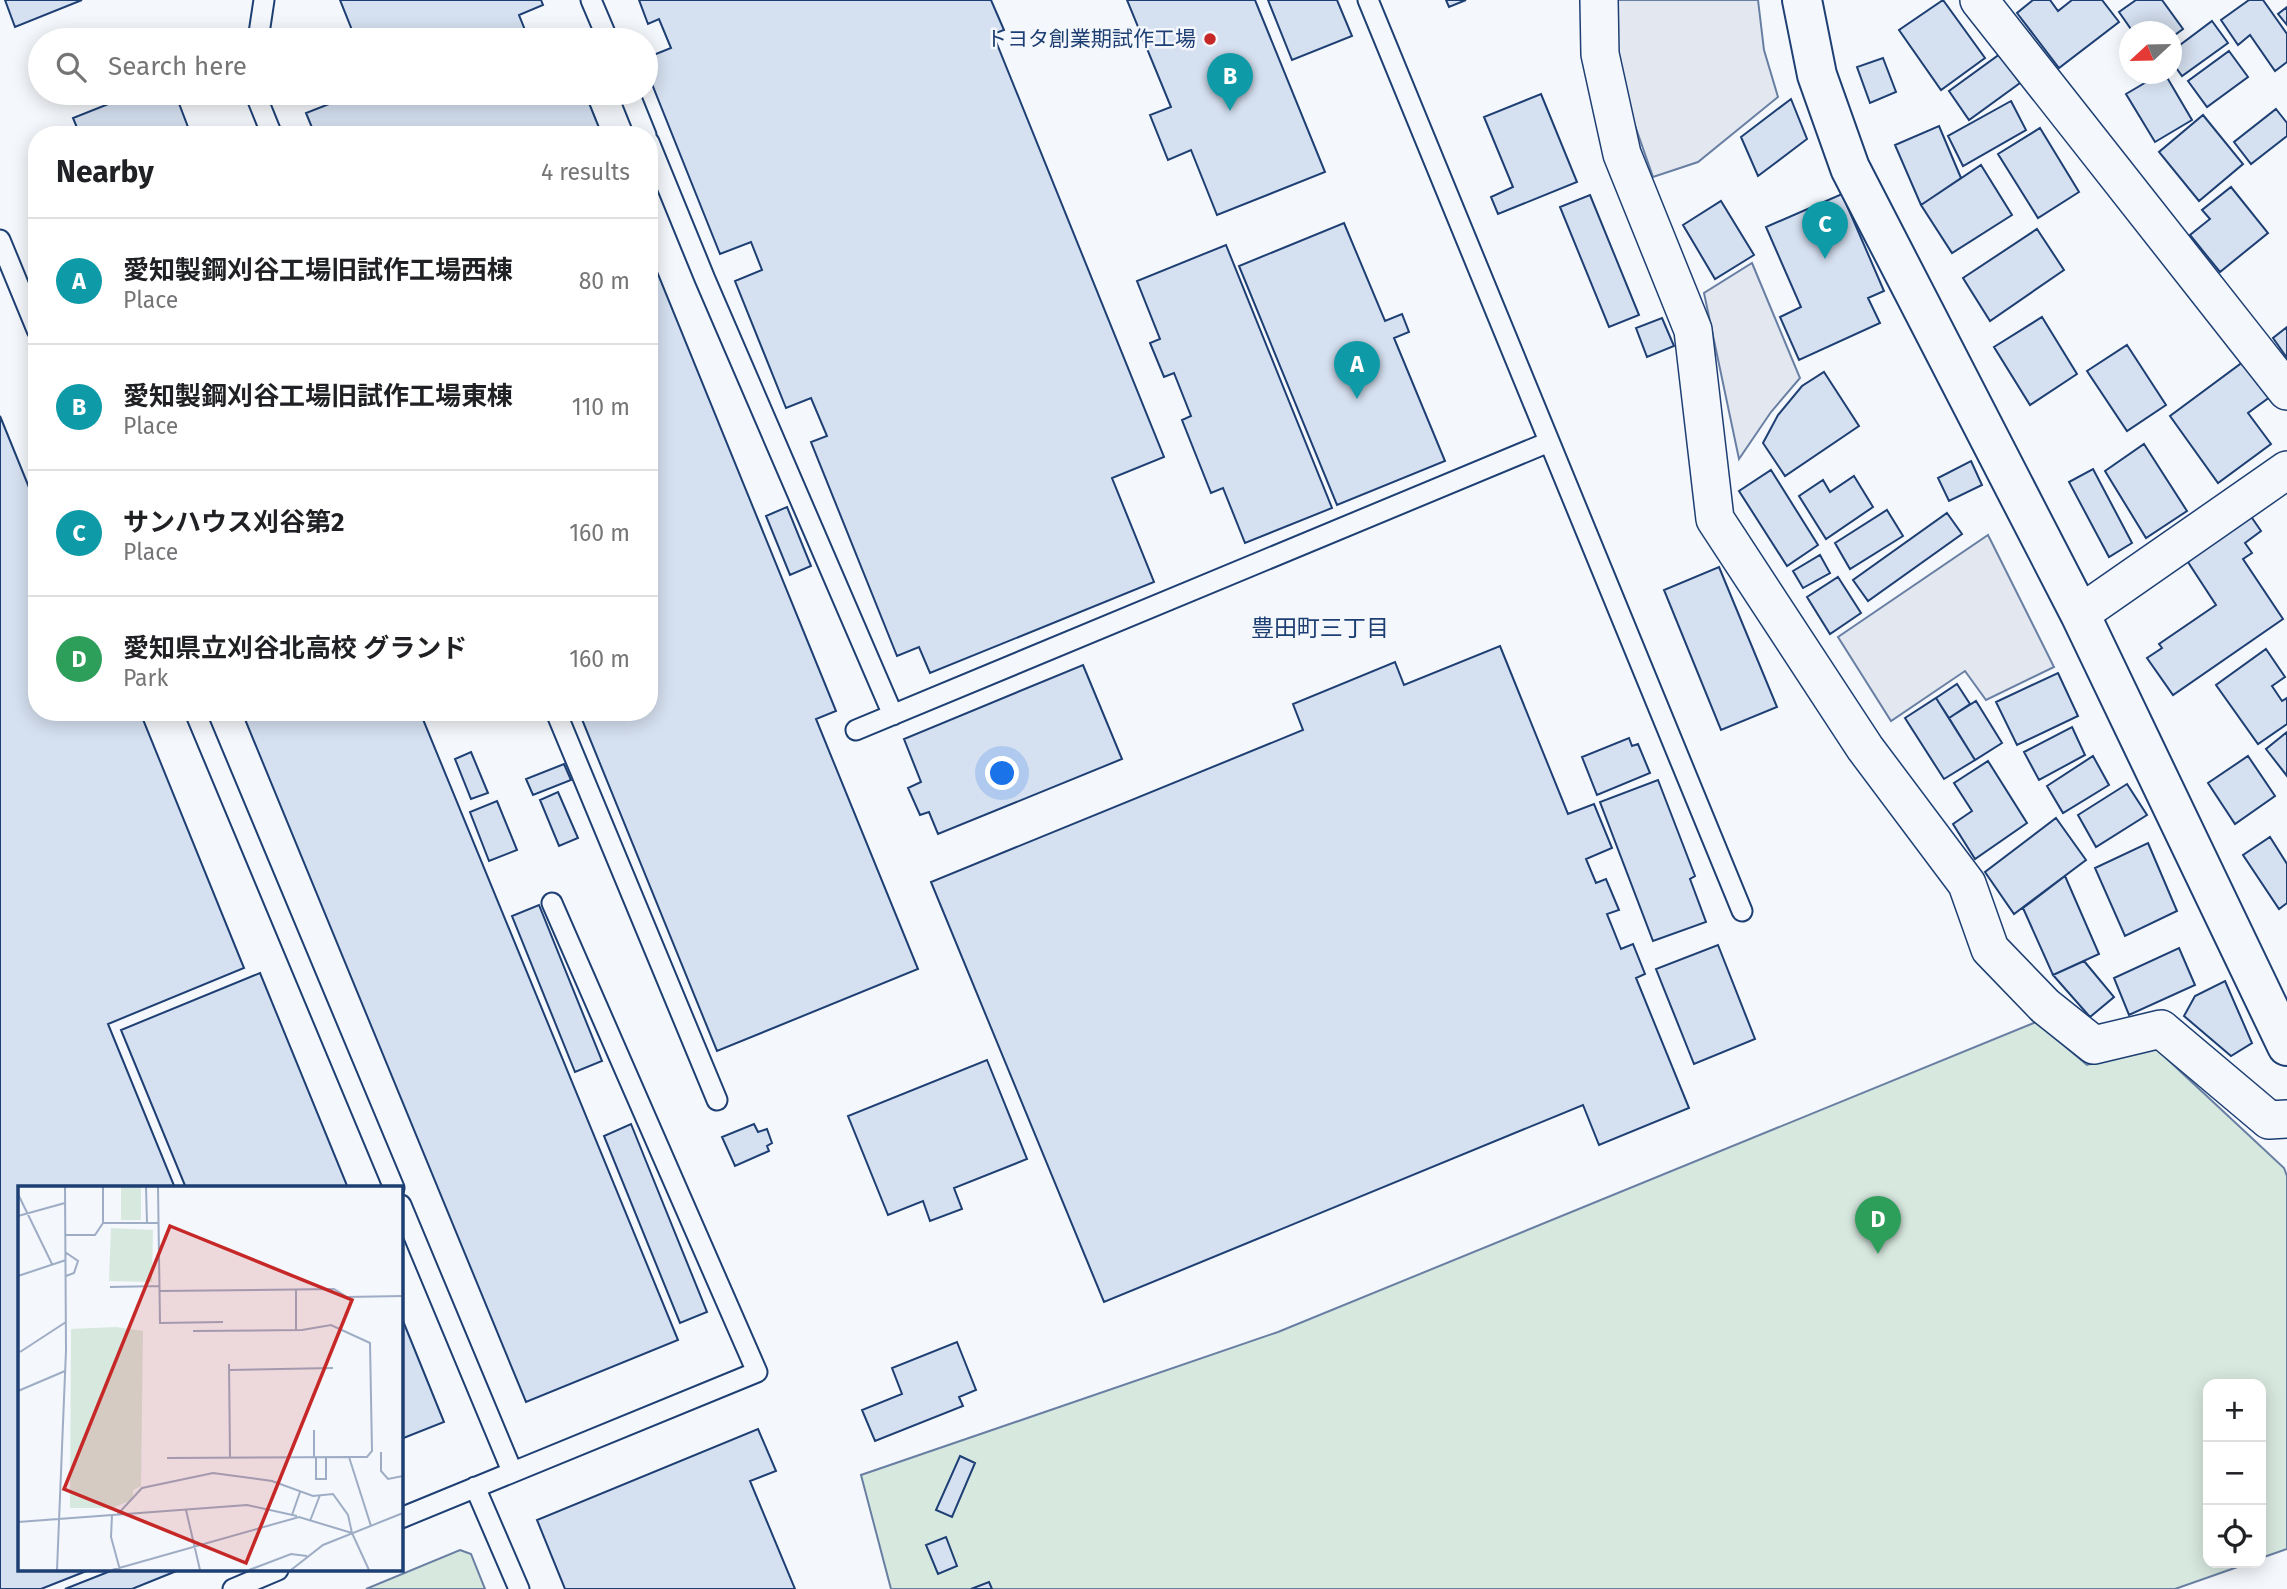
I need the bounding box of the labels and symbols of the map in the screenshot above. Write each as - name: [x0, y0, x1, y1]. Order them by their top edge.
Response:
- north arrow: [2119, 21, 2182, 84]
- place label: トヨタ創業期試作工場: [986, 26, 1196, 52]
- marker: トヨタ創業期試作工場: [1202, 31, 1218, 47]
- pin: B: [1207, 53, 1253, 111]
- pin: C: [1802, 201, 1848, 259]
- pin: A: [1334, 341, 1380, 399]
- district label: 豊田町三丁目: [1251, 614, 1389, 642]
- your location: [985, 756, 1019, 790]
- inset map: [18, 1186, 402, 1572]
- pin: D: [1855, 1196, 1901, 1254]

